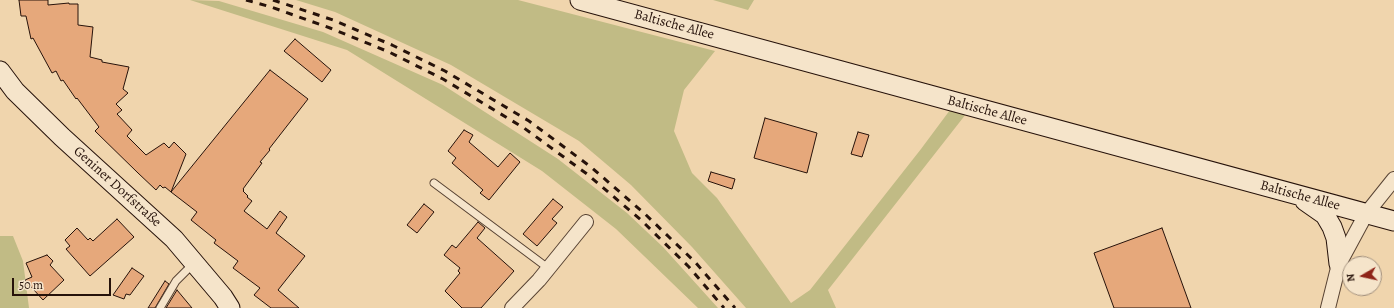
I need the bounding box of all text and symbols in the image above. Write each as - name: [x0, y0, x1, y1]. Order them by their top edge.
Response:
- street label: Baltische Allee: [632, 6, 716, 44]
- street label: Baltische Allee: [945, 92, 1029, 130]
- street label: Geniner Dorfstraße: [70, 143, 164, 231]
- street label: Baltische Allee: [1258, 177, 1342, 215]
- north arrow: [1342, 256, 1382, 296]
- scale bar: [14, 270, 113, 296]
- text: N: [1343, 273, 1359, 283]
- text: 50 m: [19, 277, 43, 293]

